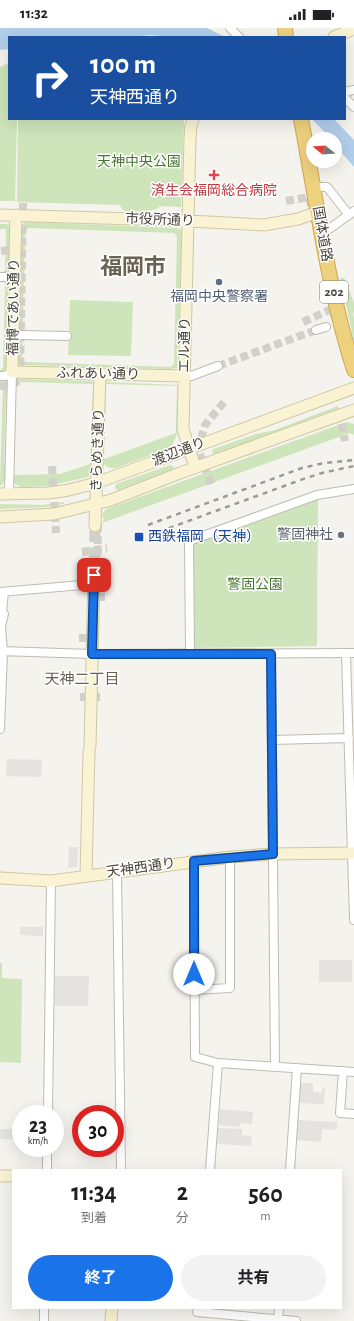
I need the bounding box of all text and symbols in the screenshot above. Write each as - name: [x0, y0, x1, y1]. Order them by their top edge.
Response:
- text: 11:32: [20, 6, 48, 21]
- text: 100 m: [90, 51, 156, 79]
- icon: right: [24, 52, 76, 104]
- text: 天神西通り: [90, 89, 180, 107]
- north arrow: [306, 132, 342, 168]
- map controls: [306, 132, 342, 168]
- park label: 天神中央公園: [97, 154, 181, 169]
- marker: 済生会福岡総合病院: [208, 169, 220, 181]
- place label: 済生会福岡総合病院: [151, 183, 277, 198]
- street label: 国体道路: [310, 205, 335, 263]
- street label: 市役所通り: [125, 211, 195, 228]
- district label: 福岡市: [100, 255, 166, 278]
- street label: 福博であい通り: [4, 258, 22, 356]
- marker: 福岡中央警察署: [214, 277, 224, 287]
- road number: 202: [320, 281, 348, 303]
- place label: 福岡中央警察署: [170, 289, 268, 304]
- street label: エル通り: [177, 317, 192, 373]
- street label: ふれあい通り: [56, 365, 140, 382]
- street label: きらめき通り: [89, 408, 106, 492]
- street label: 渡辺通り: [150, 434, 208, 469]
- place label: 警固神社: [277, 527, 333, 542]
- place label: 西鉄福岡（天神）: [148, 529, 260, 544]
- marker: 警固神社: [336, 530, 346, 540]
- marker: 西鉄福岡（天神）: [133, 531, 145, 543]
- pin: [77, 558, 111, 592]
- icon: arrive: [83, 564, 105, 586]
- park label: 警固公園: [227, 577, 283, 592]
- district label: 天神二丁目: [44, 671, 120, 687]
- street label: 天神西通り: [105, 855, 177, 880]
- position arrow: [173, 953, 215, 995]
- speed limit sign: 30: [72, 1105, 124, 1157]
- text: 23: [29, 1116, 47, 1136]
- text: km/h: [28, 1136, 48, 1146]
- text: 11:34: [71, 1181, 117, 1205]
- text: 2: [177, 1181, 188, 1205]
- text: 560: [248, 1183, 283, 1207]
- text: m: [260, 1210, 271, 1223]
- text: 到着: [81, 1212, 107, 1225]
- text: 分: [176, 1212, 189, 1225]
- button: 終了: [28, 1255, 173, 1301]
- button: 共有: [181, 1255, 326, 1301]

